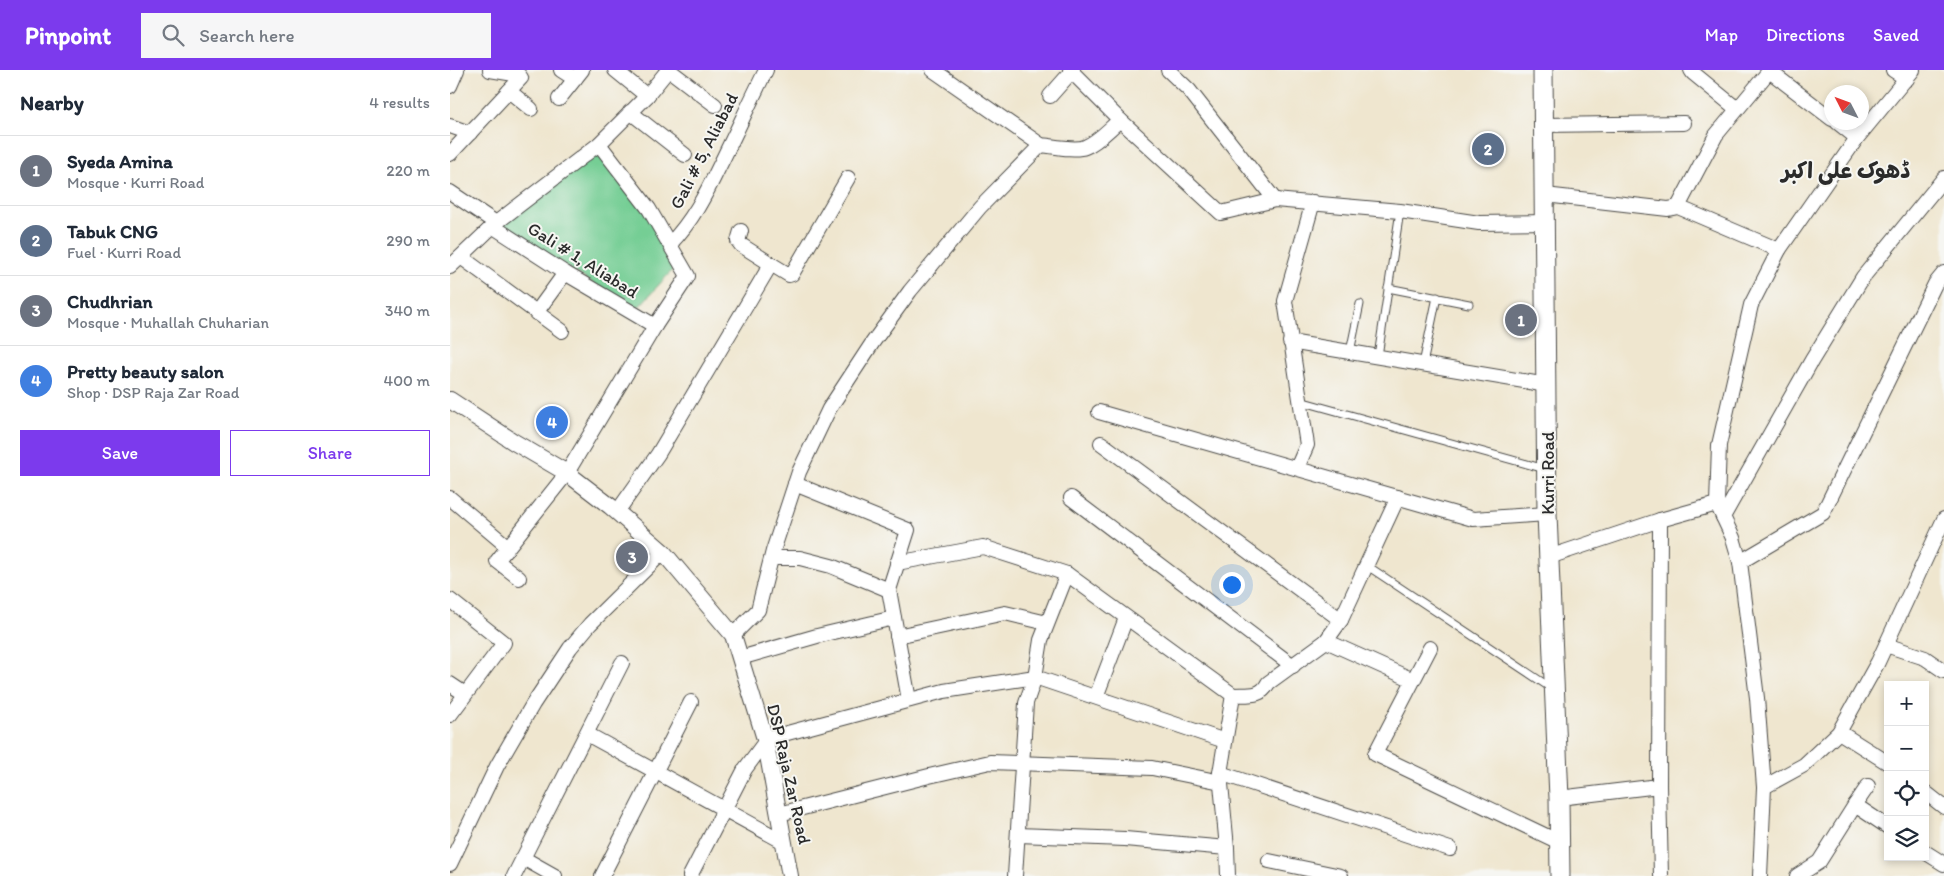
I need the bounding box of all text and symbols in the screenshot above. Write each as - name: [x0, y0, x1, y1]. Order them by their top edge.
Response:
- search box: [141, 13, 491, 58]
- text: Pinpoint: [25, 21, 111, 50]
- icon: search: [159, 21, 187, 49]
- text: Search here: [199, 24, 294, 47]
- text: Map: [1705, 24, 1738, 46]
- text: Directions: [1766, 24, 1845, 46]
- text: Saved: [1873, 24, 1919, 46]
- north arrow: [1824, 85, 1869, 130]
- street label: Gali # 5, Aliabad: [665, 89, 743, 213]
- text: Nearby: [20, 90, 84, 115]
- text: 4 results: [369, 93, 430, 112]
- pin: 2: [1472, 130, 1504, 168]
- text: Syeda Amina: [67, 150, 173, 173]
- district label: ڈھوک علی اکبر: [1780, 157, 1910, 185]
- text: 1: [32, 161, 40, 180]
- text: 220 m: [386, 161, 430, 180]
- text: Mosque · Kurri Road: [67, 173, 205, 192]
- street label: Gali # 1, Aliabad: [523, 217, 643, 303]
- text: Tabuk CNG: [67, 220, 158, 243]
- text: 2: [32, 231, 40, 250]
- text: 290 m: [386, 231, 430, 250]
- text: Fuel · Kurri Road: [67, 243, 181, 262]
- text: Chudhrian: [67, 290, 153, 313]
- text: 3: [32, 301, 40, 320]
- text: 340 m: [385, 301, 430, 320]
- pin: 1: [1505, 301, 1537, 339]
- text: Mosque · Muhallah Chuharian: [67, 313, 269, 332]
- text: Pretty beauty salon: [67, 360, 224, 383]
- text: 4: [31, 371, 41, 390]
- text: 400 m: [384, 371, 430, 390]
- text: Shop · DSP Raja Zar Road: [67, 383, 239, 402]
- pin: 4: [536, 403, 568, 441]
- button: Save: [20, 430, 220, 476]
- button: Share: [230, 430, 430, 476]
- street label: Kurri Road: [1537, 431, 1559, 515]
- pin: 3: [616, 538, 648, 576]
- your location: [1219, 572, 1245, 598]
- map controls: [1884, 681, 1929, 861]
- button: +: [1884, 681, 1929, 726]
- street label: DSP Raja Zar Road: [762, 702, 816, 847]
- button: −: [1884, 726, 1929, 771]
- button: locate: [1884, 771, 1929, 816]
- button: layers: [1884, 816, 1929, 861]

